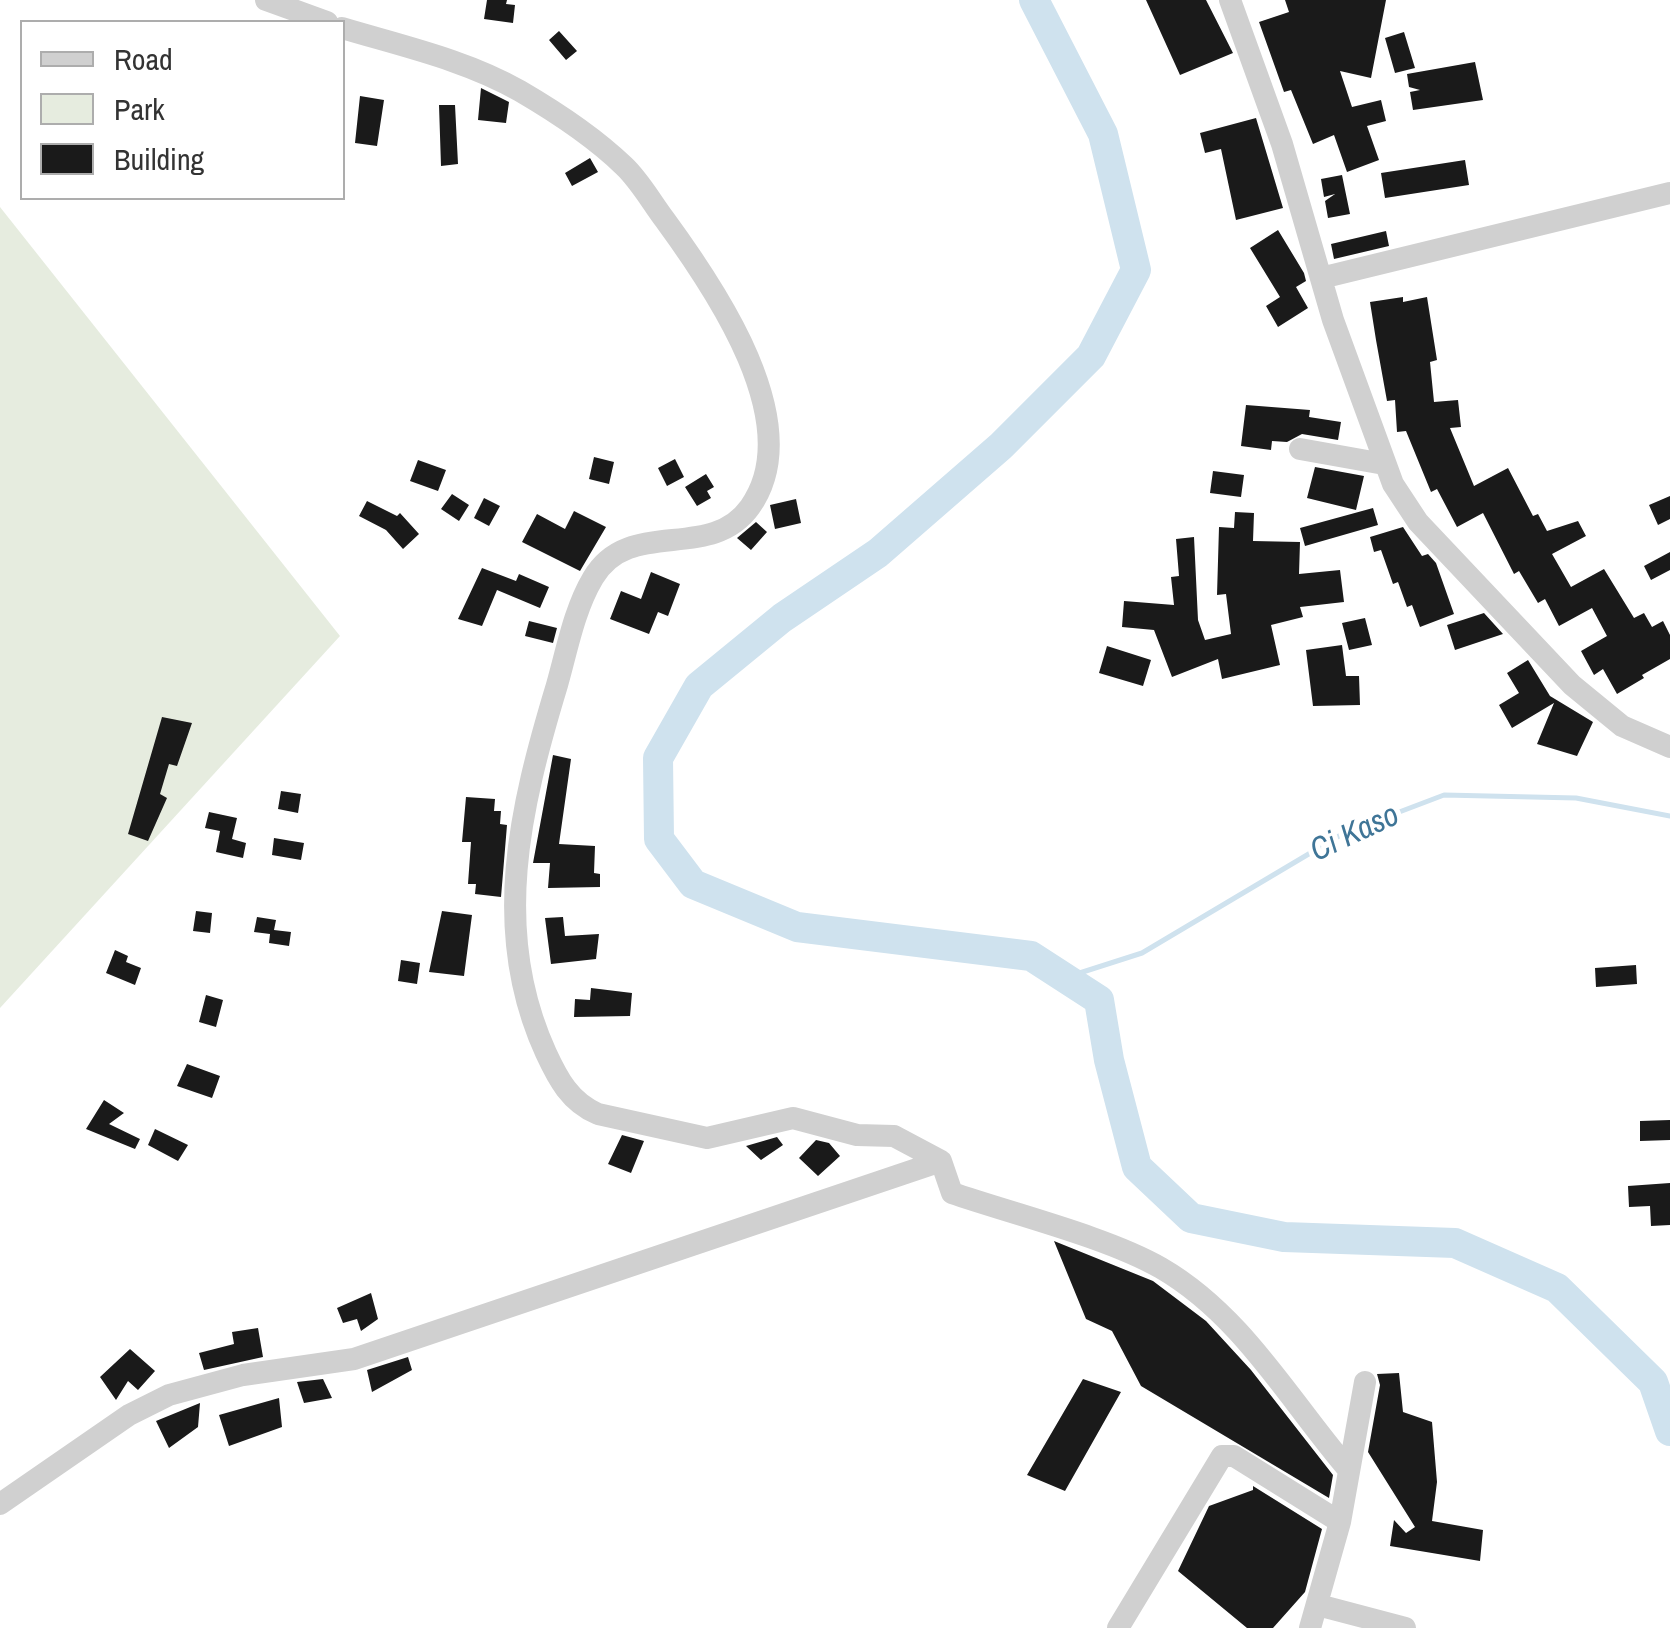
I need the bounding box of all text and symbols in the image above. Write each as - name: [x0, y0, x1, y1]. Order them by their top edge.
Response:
- legend: [20, 20, 345, 200]
- text: Road: [114, 39, 173, 79]
- text: Park: [114, 89, 165, 129]
- text: Building: [114, 139, 204, 179]
- water label: Ci Kaso: [1305, 797, 1405, 871]

